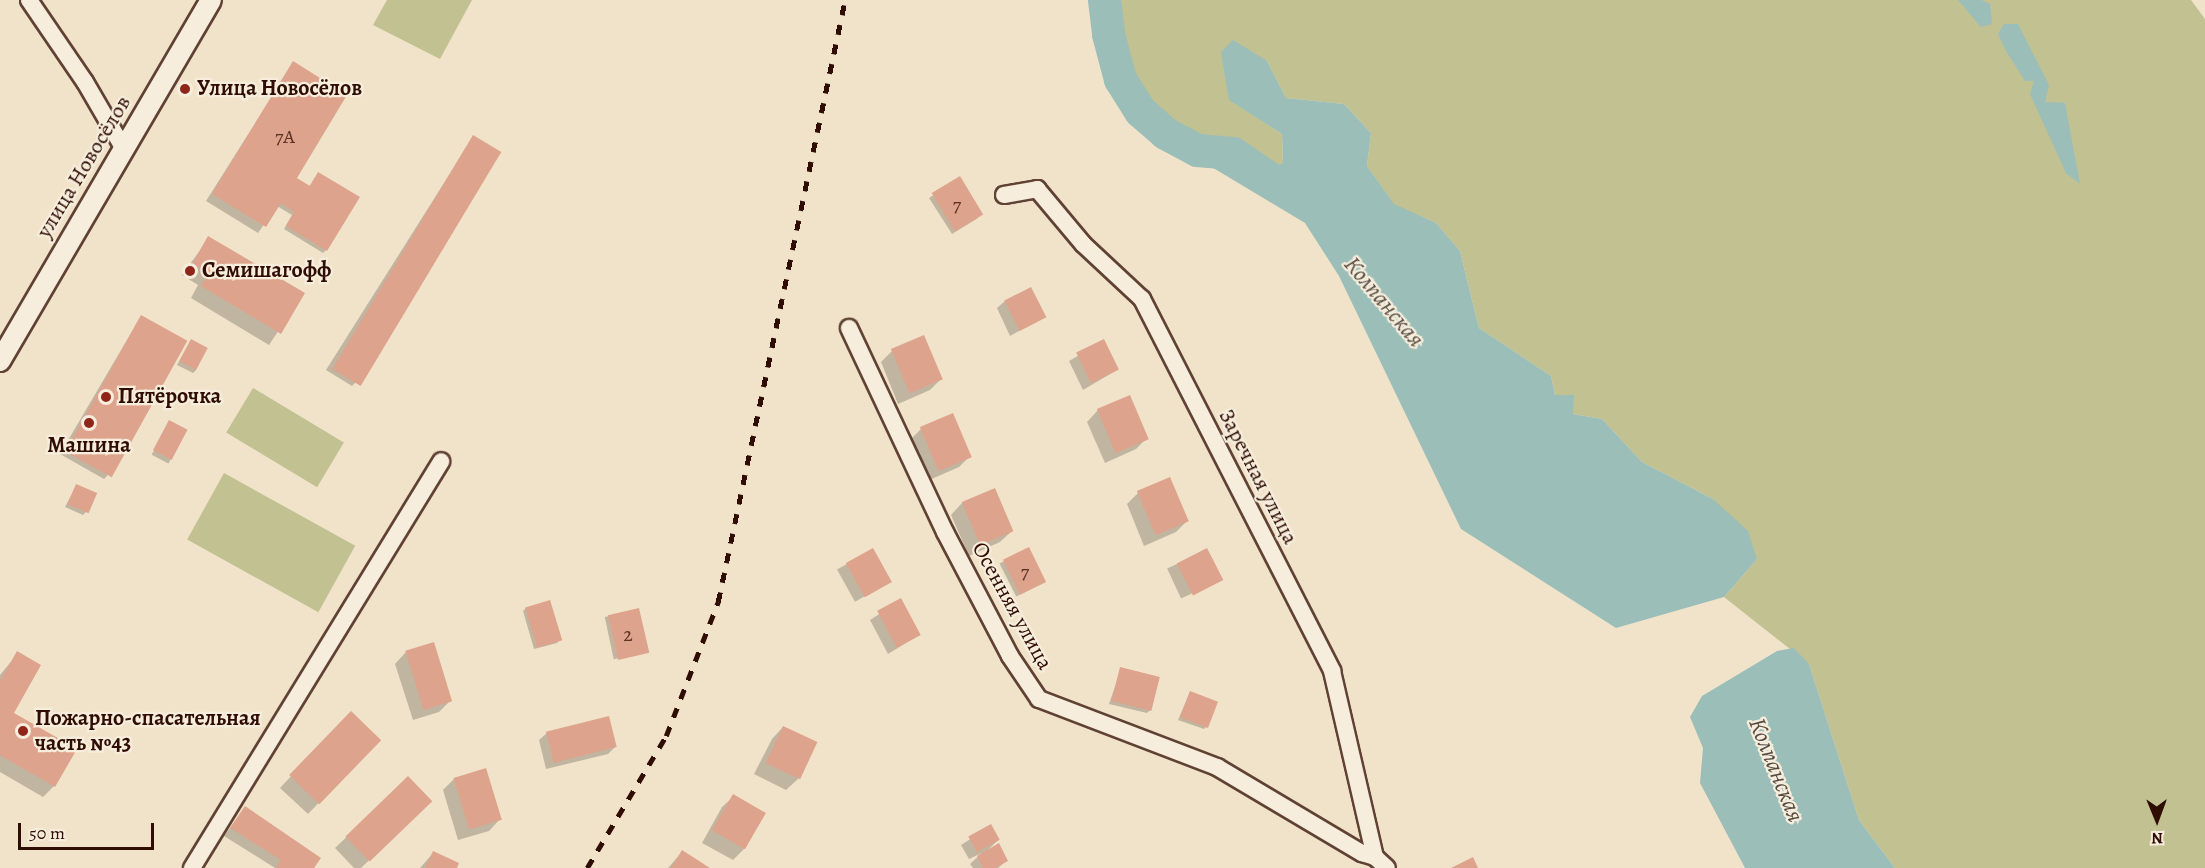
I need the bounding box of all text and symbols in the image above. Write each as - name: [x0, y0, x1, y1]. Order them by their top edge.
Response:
- place label: Улица Новосёлов: [197, 76, 362, 102]
- marker: Улица Новосёлов: [178, 82, 192, 96]
- street label: улица Новосёлов: [31, 91, 137, 243]
- house number: 7А: [275, 124, 295, 148]
- house number: 7: [953, 192, 961, 216]
- water label: Колпанская: [1338, 251, 1430, 353]
- place label: Семишагофф: [202, 258, 331, 284]
- marker: Семишагофф: [183, 264, 197, 278]
- place label: Пятёрочка: [118, 384, 221, 410]
- marker: Пятёрочка: [99, 390, 113, 404]
- street label: Заречная улица: [1213, 405, 1303, 549]
- marker: Машина: [82, 416, 96, 430]
- place label: Машина: [47, 433, 131, 459]
- street label: Осенняя улица: [966, 538, 1058, 674]
- house number: 7: [1021, 559, 1029, 583]
- house number: 2: [623, 622, 633, 646]
- place label: Пожарно-спасательная часть №43: [35, 705, 260, 756]
- water label: Колпанская: [1742, 714, 1810, 826]
- marker: Пожарно-спасательная часть №43: [16, 724, 30, 738]
- north arrow: [2127, 790, 2187, 850]
- scale bar: [21, 811, 158, 849]
- text: 50 m: [29, 821, 65, 845]
- text: N: [2151, 827, 2163, 849]

